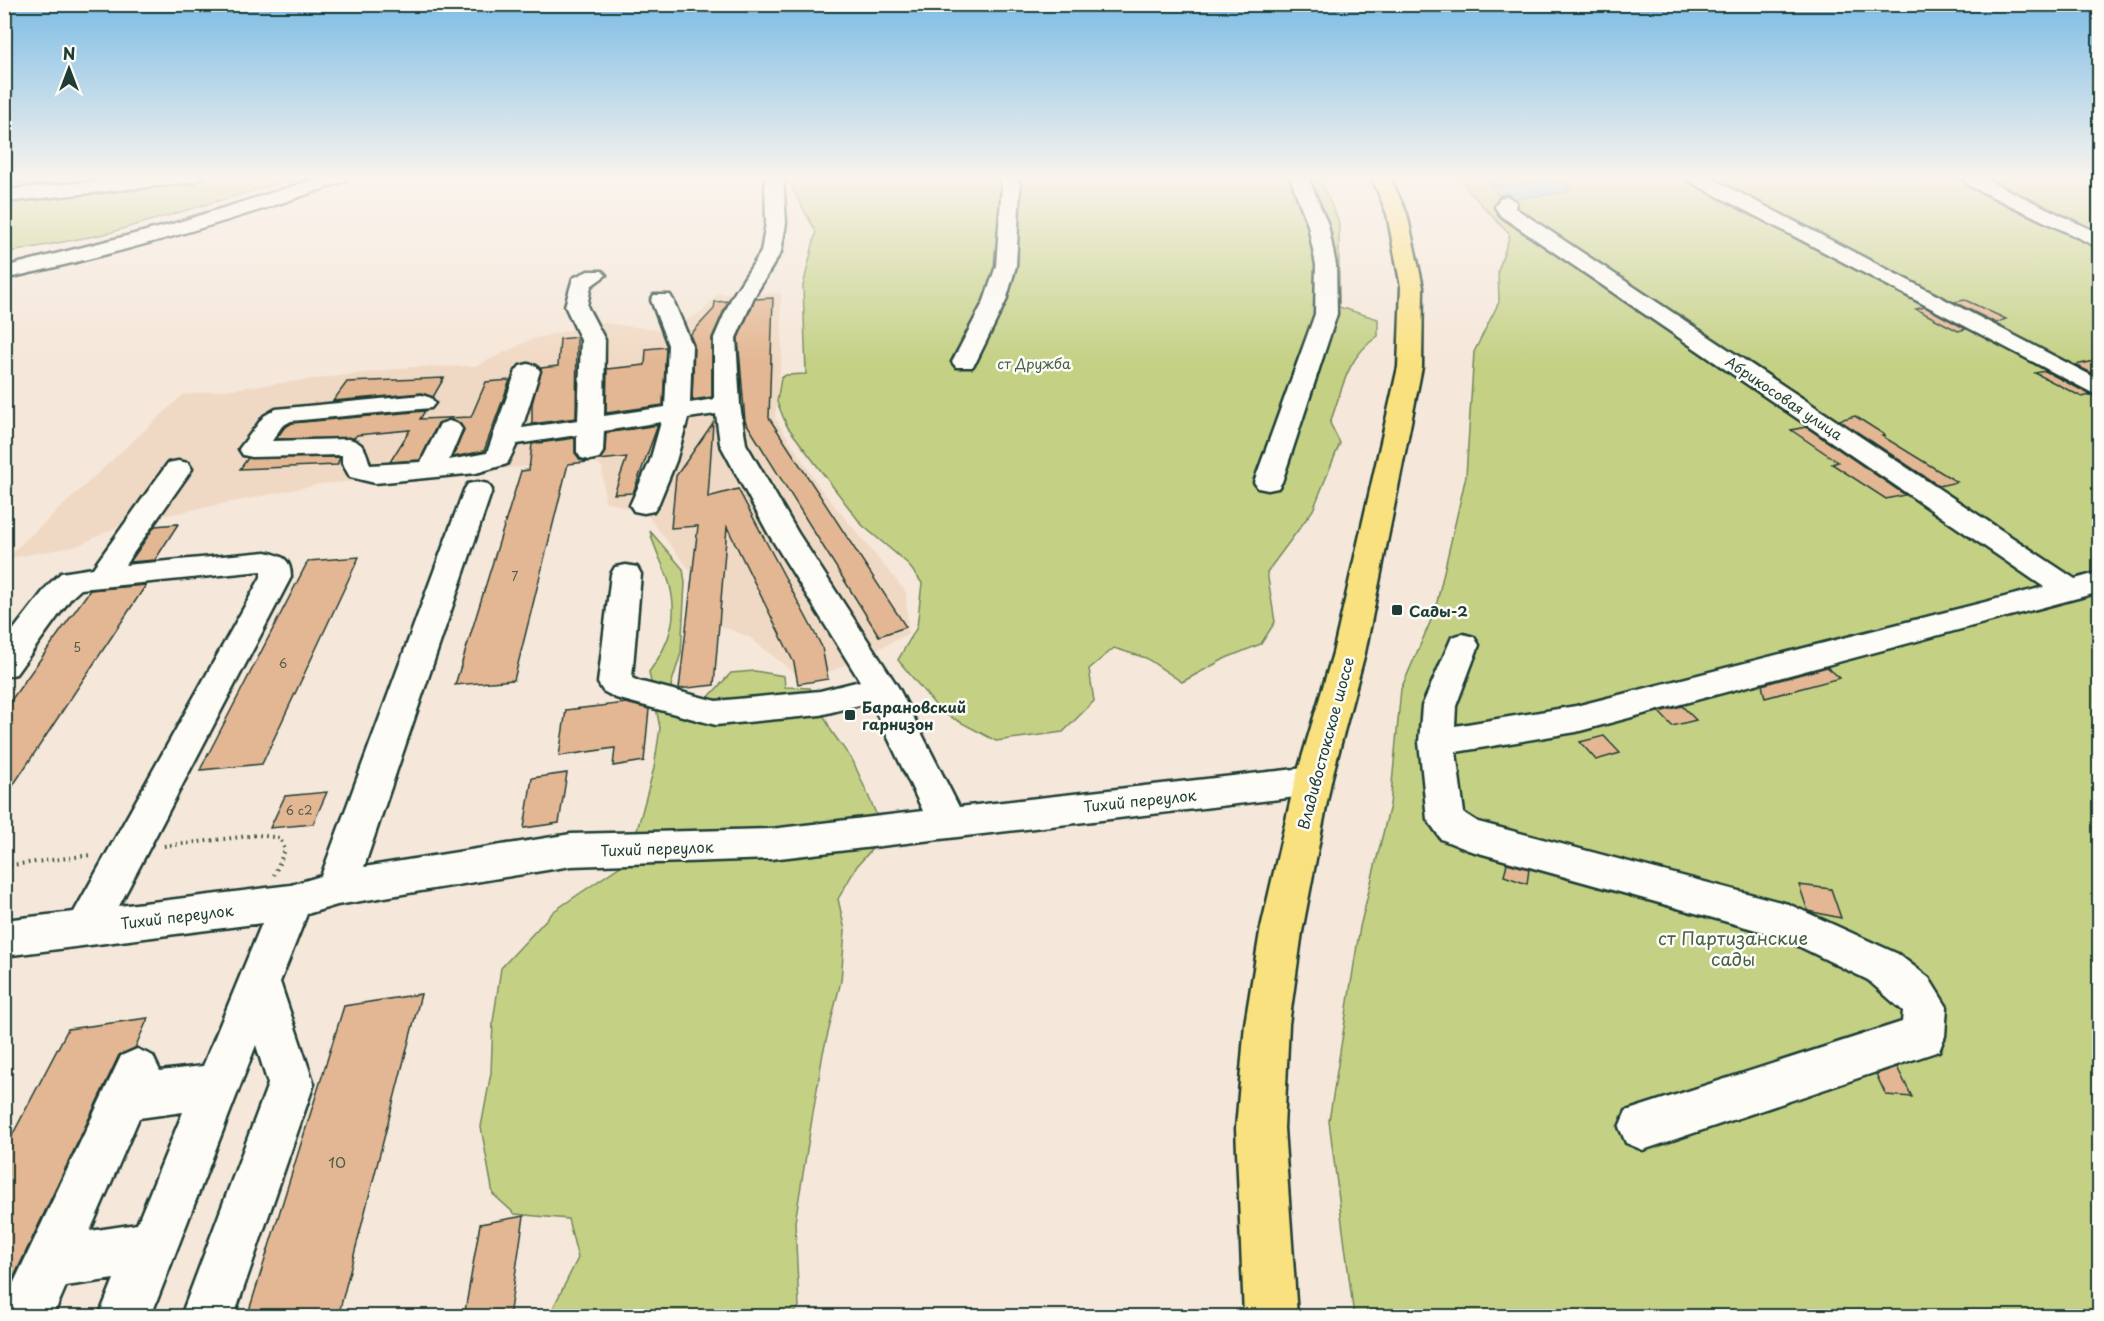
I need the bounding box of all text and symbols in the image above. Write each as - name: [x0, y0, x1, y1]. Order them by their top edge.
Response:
- north arrow: [39, 39, 99, 99]
- text: N: [63, 41, 75, 65]
- street label: Абрикосовая улица: [1721, 351, 1847, 445]
- park label: ст Дружба: [997, 353, 1071, 374]
- house number: 7: [512, 567, 519, 585]
- place label: Сады-2: [1409, 599, 1468, 622]
- marker: Сады-2: [1390, 603, 1404, 617]
- house number: 5: [73, 638, 81, 656]
- house number: 6: [279, 654, 287, 672]
- street label: Владивостокское шоссе: [1291, 654, 1359, 832]
- place label: Барановский гарнизон: [862, 695, 966, 735]
- marker: Барановский гарнизон: [843, 708, 857, 722]
- street label: Тихий переулок: [1082, 783, 1198, 817]
- house number: 6 с2: [286, 801, 312, 819]
- street label: Тихий переулок: [600, 835, 714, 861]
- street label: Тихий переулок: [119, 898, 235, 934]
- park label: ст Партизанские сады: [1658, 924, 1808, 972]
- house number: 10: [328, 1150, 346, 1173]

